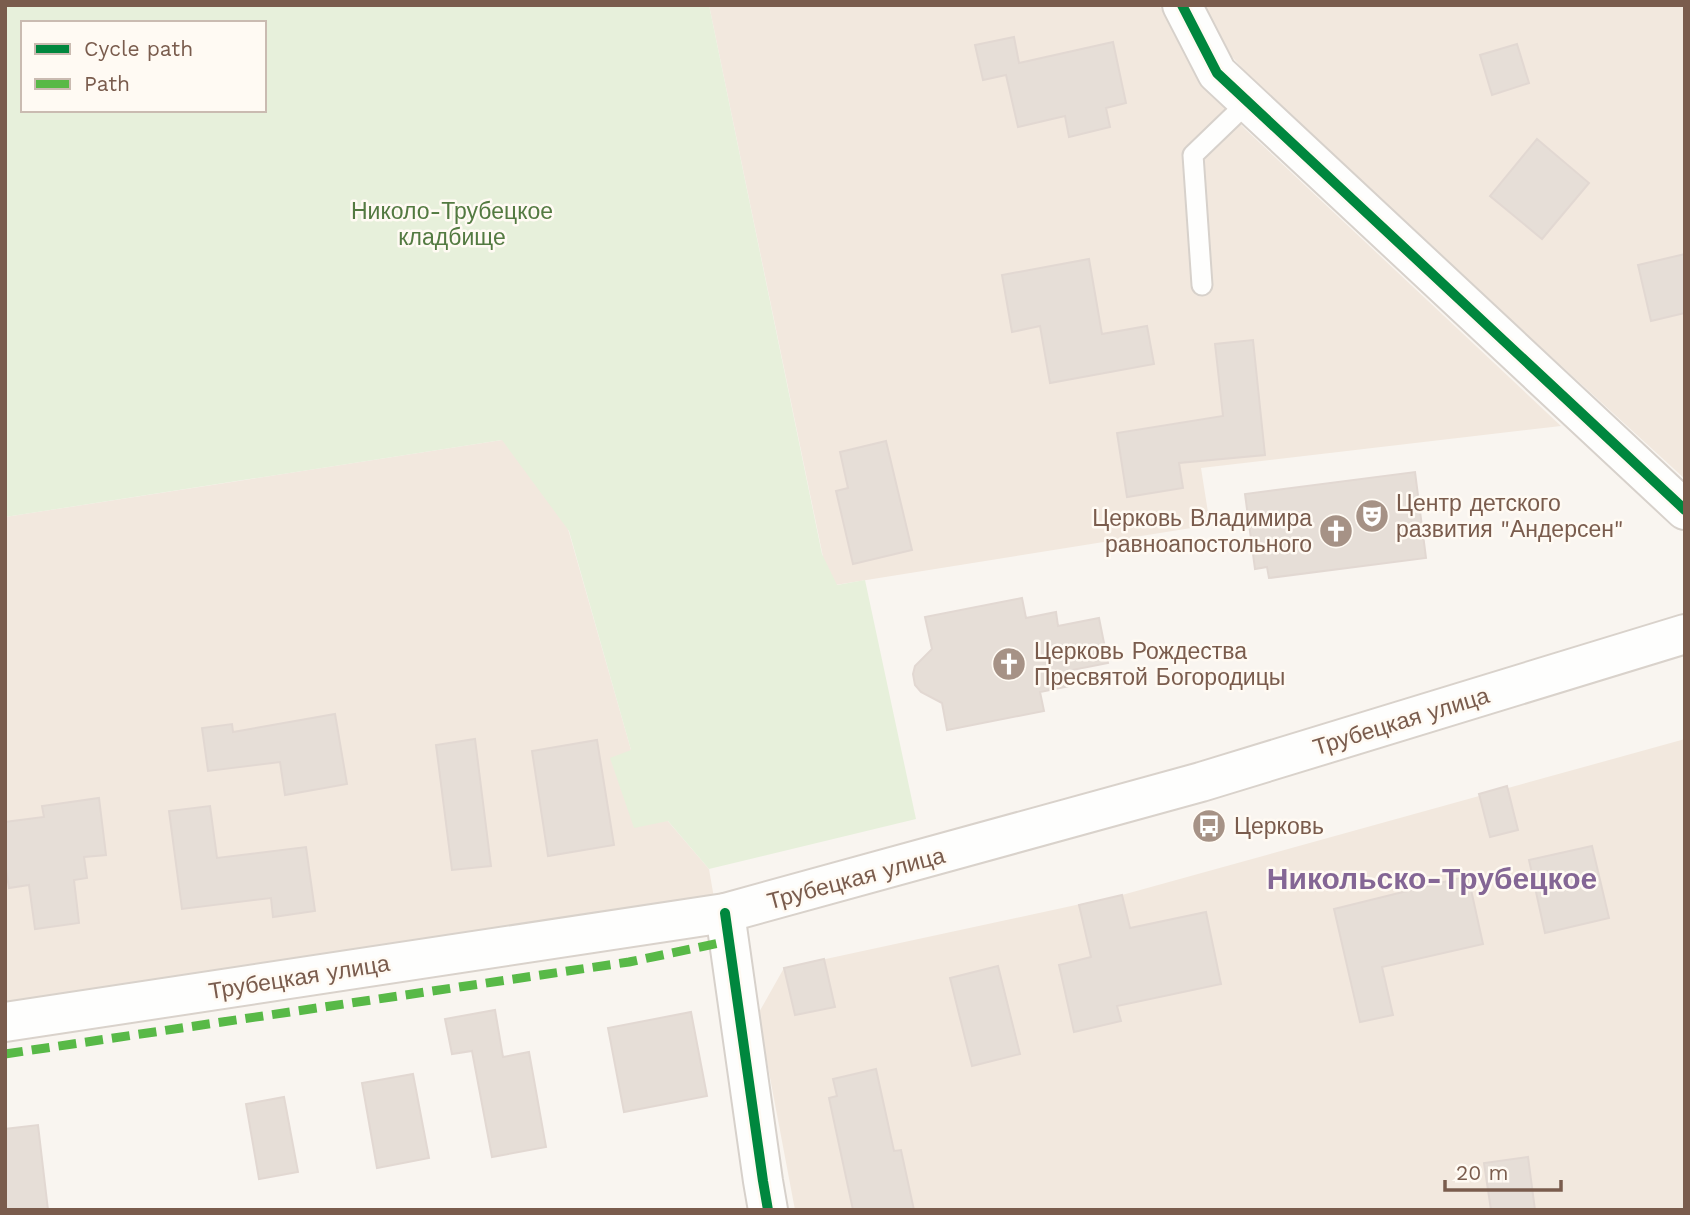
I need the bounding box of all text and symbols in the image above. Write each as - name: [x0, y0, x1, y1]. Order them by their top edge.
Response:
- legend: [21, 21, 266, 112]
- text: Cycle path: [84, 36, 193, 61]
- text: Path: [84, 71, 130, 96]
- park label: Николо-Трубецкое кладбище: [351, 198, 553, 251]
- place label: Центр детского развития "Андерсен": [1396, 490, 1623, 543]
- theatre icon: Центр детского развития "Андерсен": [1353, 497, 1391, 535]
- place label: Церковь Владимира равноапостольного: [1092, 505, 1312, 558]
- church icon: Церковь Владимира равноапостольного: [1317, 512, 1355, 550]
- place label: Церковь Рождества Пресвятой Богородицы: [1034, 638, 1285, 691]
- church icon: Церковь Рождества Пресвятой Богородицы: [990, 645, 1028, 683]
- street label: Трубецкая улица: [1310, 682, 1493, 761]
- bus stop icon: Церковь: [1190, 807, 1228, 845]
- place label: Церковь: [1234, 813, 1324, 840]
- street label: Трубецкая улица: [764, 842, 948, 915]
- district label: Никольско-Трубецкое: [1267, 861, 1597, 896]
- street label: Трубецкая улица: [207, 950, 392, 1005]
- scale bar: [1445, 1148, 1560, 1192]
- text: 20 m: [1456, 1160, 1508, 1185]

